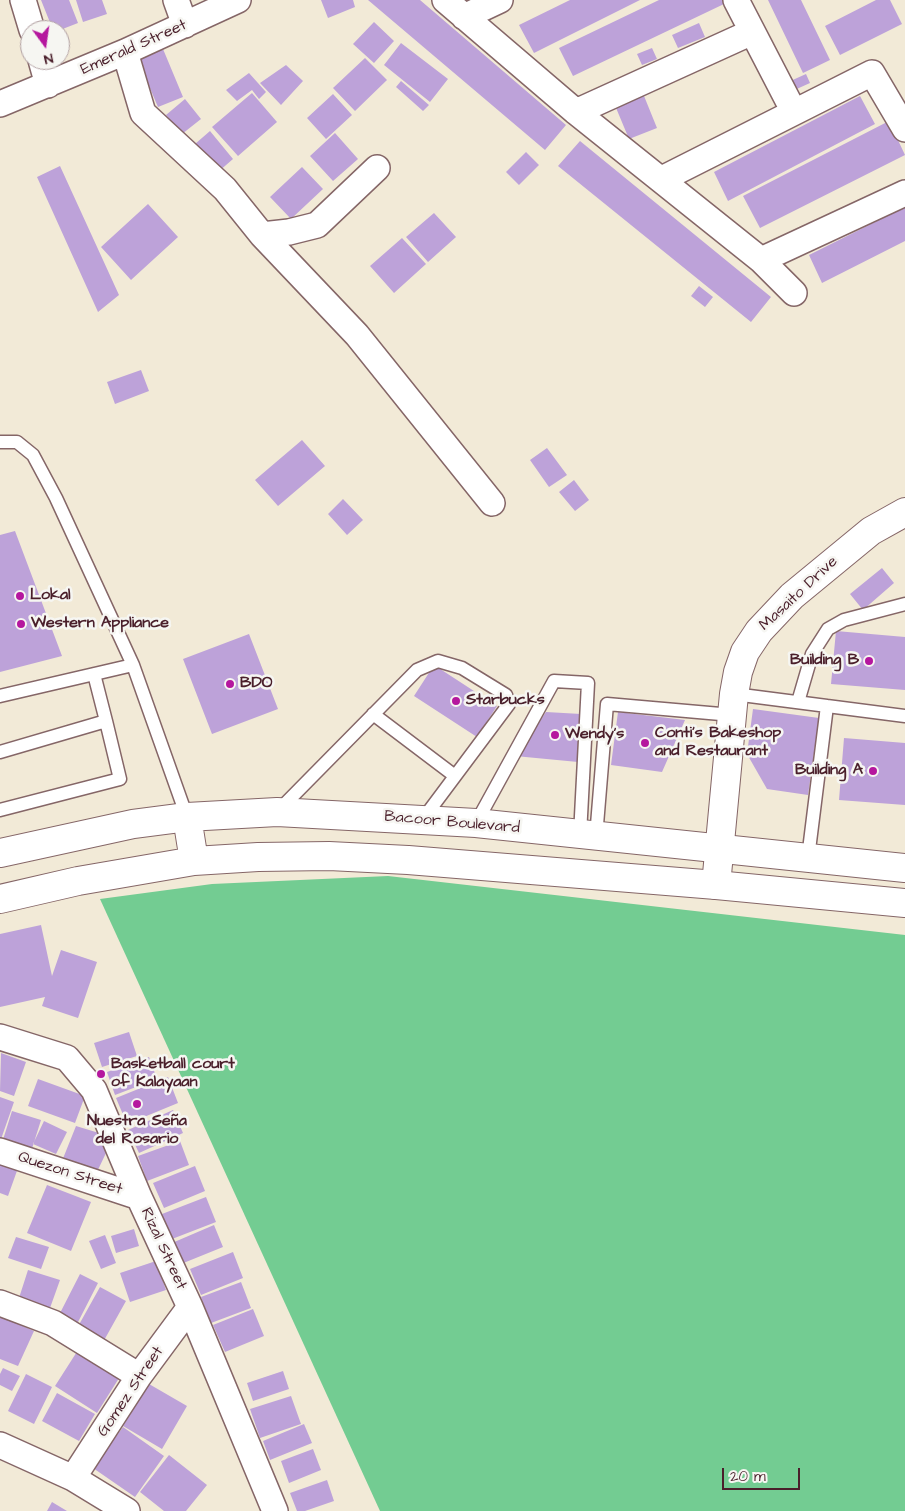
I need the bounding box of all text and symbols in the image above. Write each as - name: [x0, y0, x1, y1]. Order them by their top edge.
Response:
- street label: Emerald Street: [78, 16, 190, 80]
- north arrow: [20, 20, 70, 70]
- text: N: [42, 48, 55, 69]
- street label: Masaito Drive: [756, 553, 842, 635]
- place label: Lokal: [30, 586, 71, 606]
- marker: Lokal: [14, 590, 26, 602]
- place label: Western Appliance: [31, 614, 169, 634]
- marker: Western Appliance: [15, 618, 27, 630]
- place label: Building B: [790, 651, 859, 671]
- marker: Building B: [863, 655, 875, 667]
- place label: BDO: [240, 674, 272, 694]
- marker: BDO: [224, 678, 236, 690]
- place label: Starbucks: [466, 691, 545, 711]
- marker: Starbucks: [450, 695, 462, 707]
- place label: Conti's Bakeshop and Restaurant: [655, 724, 781, 762]
- place label: Wendy's: [565, 725, 624, 745]
- marker: Wendy's: [549, 729, 561, 741]
- marker: Conti's Bakeshop and Restaurant: [639, 737, 651, 749]
- place label: Building A: [795, 761, 863, 781]
- marker: Building A: [867, 765, 879, 777]
- street label: Bacoor Boulevard: [383, 808, 521, 838]
- place label: Basketball court of Kalayaan: [111, 1055, 235, 1093]
- marker: Basketball court of Kalayaan: [95, 1068, 107, 1080]
- marker: Nuestra Seña del Rosario: [131, 1098, 143, 1110]
- place label: Nuestra Seña del Rosario: [87, 1112, 187, 1150]
- street label: Quezon Street: [15, 1148, 125, 1200]
- street label: Rizal Street: [136, 1205, 190, 1293]
- street label: Gomez Street: [94, 1343, 168, 1441]
- scale bar: [725, 1458, 802, 1490]
- text: 20 m: [730, 1466, 766, 1487]

